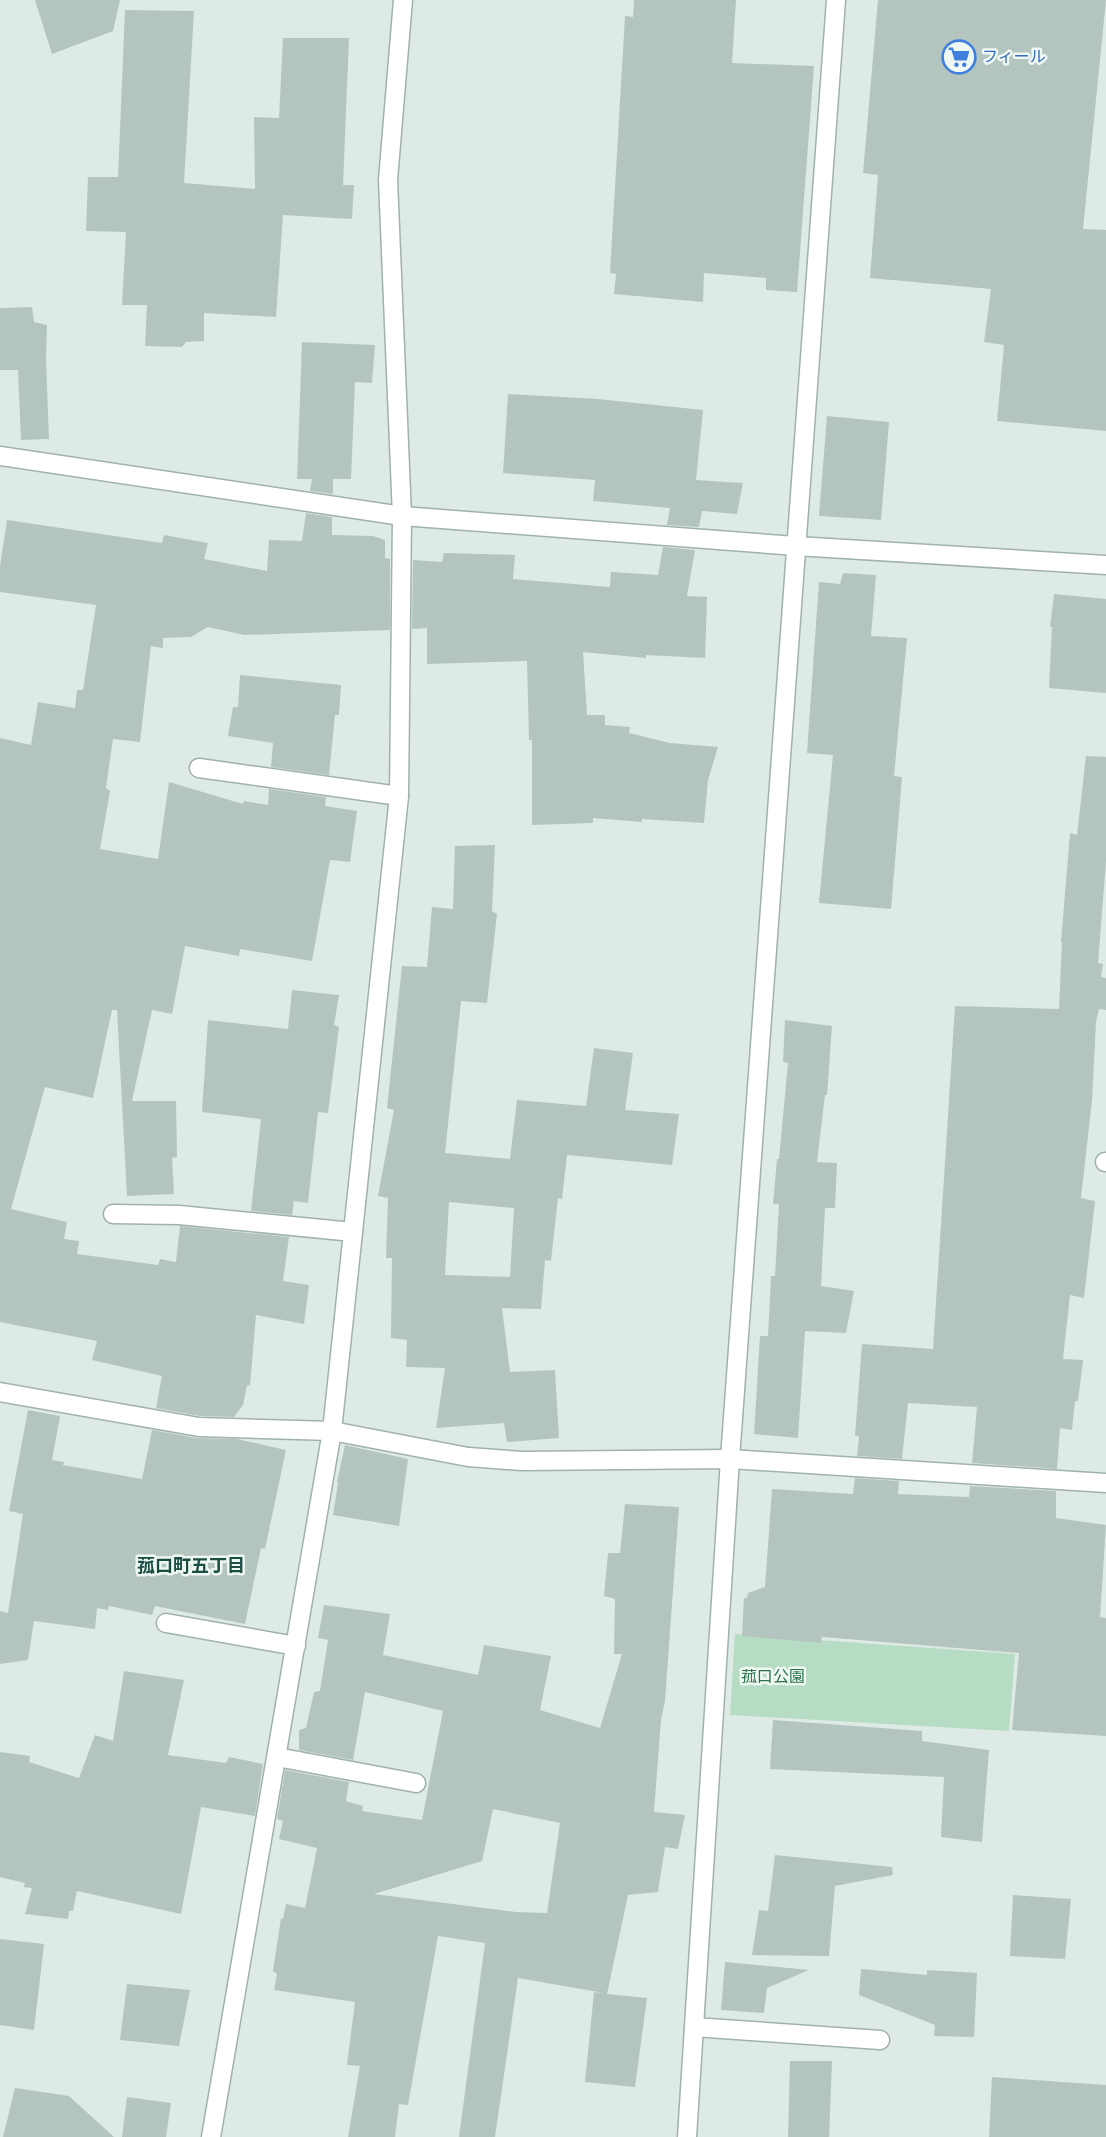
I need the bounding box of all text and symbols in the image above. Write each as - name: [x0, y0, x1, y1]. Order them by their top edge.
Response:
- supermarket icon: フィール: [941, 39, 977, 75]
- place label: フィール: [982, 49, 1046, 65]
- district label: 菰口町五丁目: [137, 1557, 245, 1576]
- park label: 菰口公園: [741, 1668, 805, 1685]

